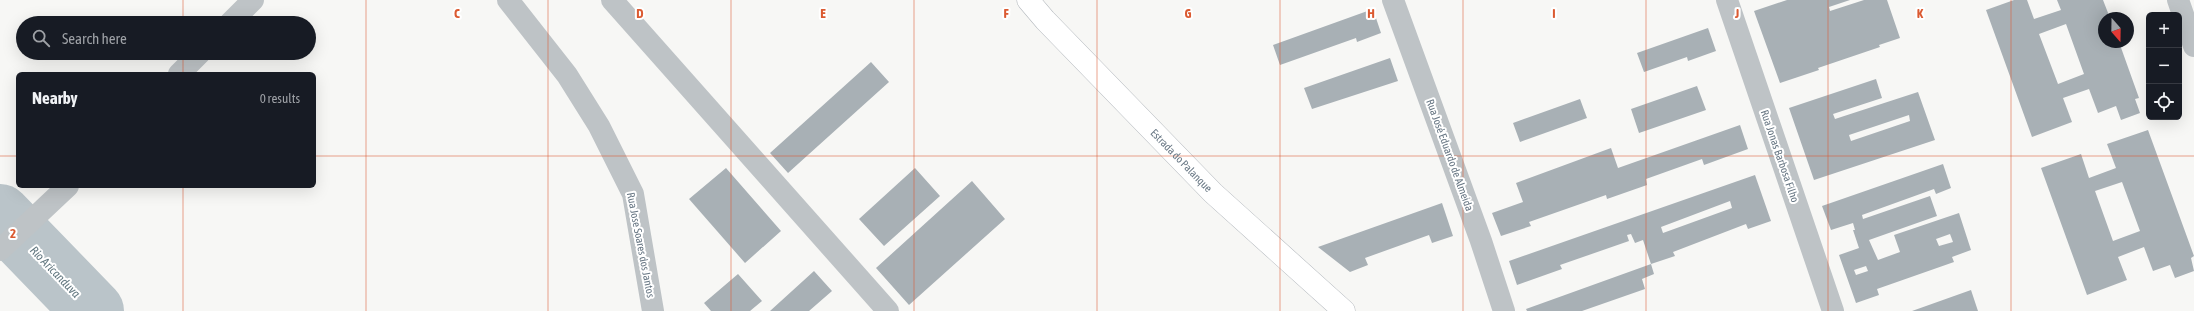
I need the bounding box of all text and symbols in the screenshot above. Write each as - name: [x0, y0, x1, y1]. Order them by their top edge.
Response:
- text: C: [454, 6, 460, 21]
- text: D: [636, 6, 644, 21]
- text: E: [820, 6, 826, 21]
- text: F: [1003, 6, 1009, 21]
- text: G: [1185, 6, 1192, 21]
- text: H: [1367, 6, 1375, 21]
- text: I: [1552, 6, 1556, 21]
- text: J: [1734, 6, 1739, 21]
- text: K: [1917, 6, 1924, 21]
- north arrow: [2098, 12, 2134, 48]
- map controls: [2146, 12, 2182, 120]
- button: +: [2146, 12, 2182, 48]
- search box: [16, 16, 316, 60]
- icon: search: [30, 27, 52, 49]
- text: Search here: [62, 30, 127, 47]
- button: −: [2146, 48, 2182, 84]
- button: locate: [2146, 84, 2182, 120]
- text: Nearby: [32, 88, 78, 108]
- text: 0 results: [260, 91, 300, 106]
- street label: Rua José Eduardo de Almeida: [1424, 98, 1476, 212]
- street label: Rua Jonas Barbosa Filho: [1759, 108, 1801, 204]
- street label: Estrada do Palanque: [1148, 127, 1215, 194]
- street label: Rua Jose Soares dos Jantos: [625, 191, 657, 299]
- text: 2: [10, 226, 16, 241]
- water label: Rio Aricanduva: [27, 243, 83, 301]

